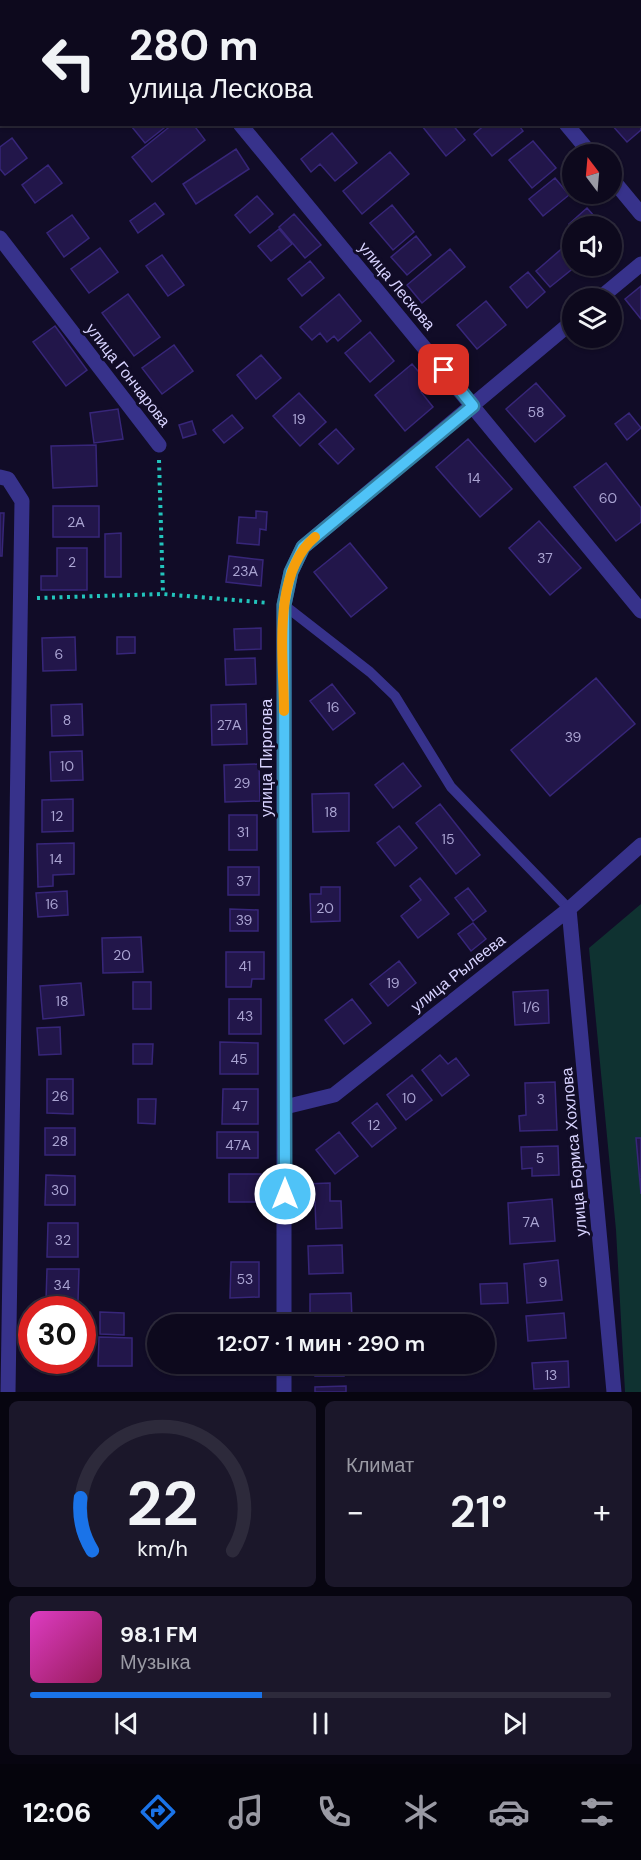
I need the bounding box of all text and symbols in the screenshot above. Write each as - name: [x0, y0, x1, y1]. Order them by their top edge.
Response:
- text: 280 m: [129, 18, 259, 73]
- icon: left: [30, 24, 108, 102]
- text: улица Лескова: [129, 71, 313, 106]
- north arrow: [562, 144, 622, 204]
- map controls: [562, 144, 622, 348]
- button: sound: [562, 216, 622, 276]
- street label: улица Лескова: [354, 238, 440, 335]
- button: layers: [562, 288, 622, 348]
- street label: улица Гончарова: [81, 319, 175, 431]
- pin: [418, 344, 469, 395]
- icon: arrive: [427, 353, 460, 386]
- house number: 58: [527, 403, 545, 421]
- house number: 19: [292, 410, 306, 428]
- house number: 14: [468, 469, 481, 487]
- house number: 60: [599, 489, 617, 507]
- house number: 2А: [67, 513, 85, 531]
- house number: 37: [537, 549, 553, 567]
- house number: 2: [68, 553, 76, 571]
- house number: 23А: [232, 562, 258, 580]
- house number: 6: [55, 645, 63, 663]
- house number: 16: [326, 698, 340, 716]
- street label: улица Пирогова: [256, 699, 277, 817]
- house number: 8: [63, 711, 71, 729]
- house number: 27А: [217, 716, 242, 734]
- house number: 39: [565, 728, 582, 746]
- house number: 10: [60, 757, 74, 775]
- house number: 29: [234, 774, 251, 792]
- house number: 18: [325, 803, 337, 821]
- house number: 12: [51, 807, 63, 825]
- house number: 31: [237, 823, 249, 841]
- house number: 15: [442, 830, 454, 848]
- house number: 14: [50, 850, 63, 868]
- house number: 37: [236, 872, 252, 890]
- house number: 16: [45, 895, 59, 913]
- house number: 20: [316, 899, 334, 917]
- house number: 39: [236, 911, 253, 929]
- street label: улица Рылеева: [406, 929, 510, 1017]
- house number: 20: [113, 946, 131, 964]
- house number: 41: [239, 957, 251, 975]
- house number: 19: [386, 974, 400, 992]
- house number: 18: [56, 992, 68, 1010]
- house number: 1/6: [522, 998, 540, 1016]
- house number: 43: [237, 1007, 253, 1025]
- house number: 45: [230, 1050, 248, 1068]
- street label: улица Бориса Хохлова: [556, 1067, 592, 1237]
- house number: 26: [52, 1087, 68, 1105]
- house number: 10: [402, 1089, 416, 1107]
- house number: 3: [537, 1090, 545, 1108]
- house number: 47: [232, 1097, 248, 1115]
- house number: 12: [368, 1116, 380, 1134]
- house number: 28: [52, 1132, 68, 1150]
- house number: 47А: [225, 1136, 251, 1154]
- house number: 5: [536, 1149, 544, 1167]
- position arrow: [253, 1162, 317, 1226]
- house number: 30: [51, 1181, 69, 1199]
- house number: 7А: [523, 1213, 540, 1231]
- house number: 32: [55, 1231, 71, 1249]
- house number: 53: [237, 1270, 253, 1288]
- house number: 9: [539, 1273, 548, 1291]
- house number: 34: [54, 1276, 71, 1294]
- speed limit sign: 30: [18, 1296, 96, 1374]
- text: 12:07 · 1 мин · 290 m: [217, 1329, 425, 1358]
- house number: 13: [545, 1366, 557, 1384]
- text: Климат: [346, 1452, 414, 1478]
- text: 22: [126, 1463, 198, 1544]
- text: 21°: [450, 1482, 507, 1541]
- text: −: [346, 1490, 364, 1533]
- text: +: [593, 1490, 611, 1533]
- text: km/h: [137, 1535, 188, 1563]
- text: 98.1 FM: [120, 1620, 197, 1649]
- text: Музыка: [120, 1649, 191, 1675]
- icon: previous: [110, 1707, 143, 1740]
- icon: pause: [304, 1707, 337, 1740]
- icon: next: [498, 1707, 531, 1740]
- icon: directions: [137, 1791, 179, 1833]
- icon: music: [225, 1791, 267, 1833]
- icon: phone: [313, 1791, 355, 1833]
- icon: climate: [400, 1791, 442, 1833]
- icon: car: [488, 1791, 530, 1833]
- icon: filters: [576, 1791, 618, 1833]
- text: 12:06: [23, 1795, 91, 1830]

